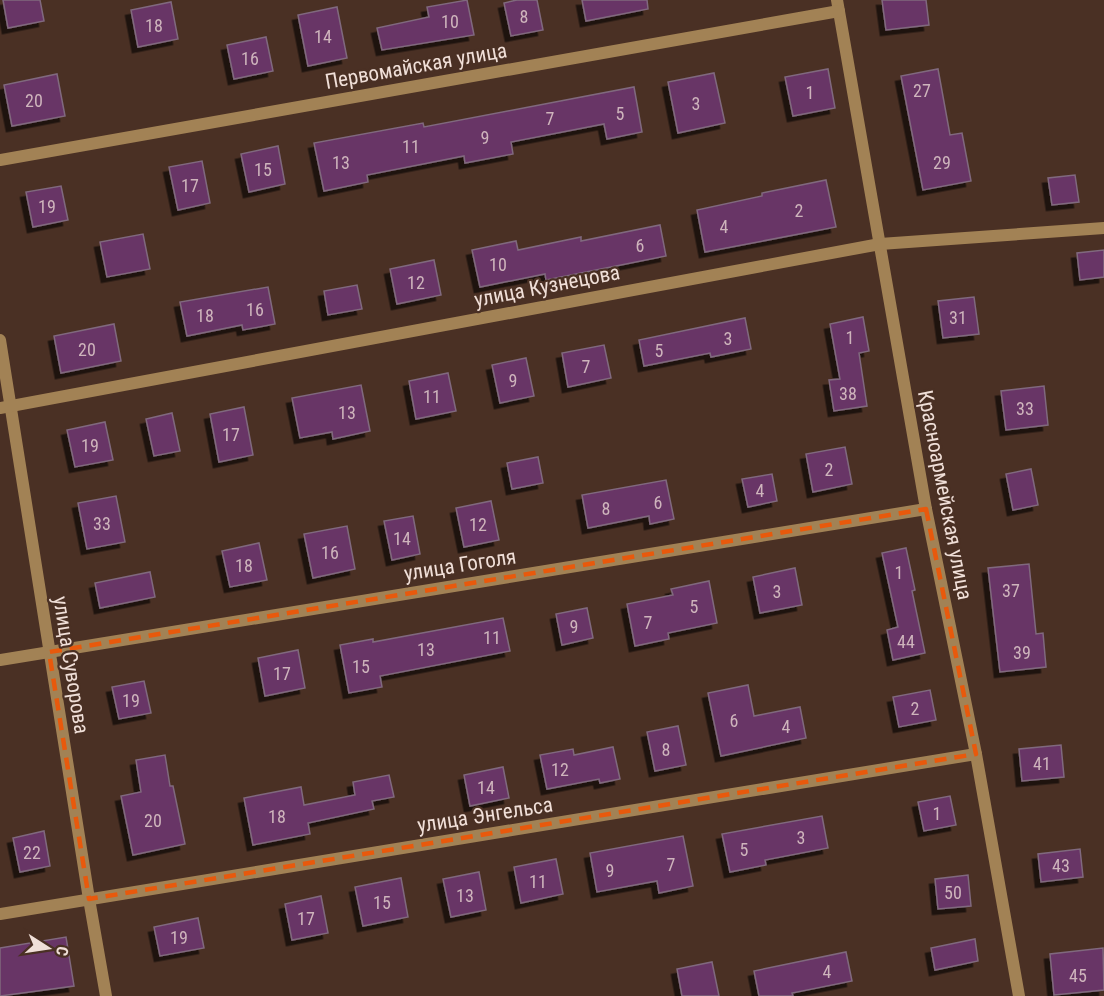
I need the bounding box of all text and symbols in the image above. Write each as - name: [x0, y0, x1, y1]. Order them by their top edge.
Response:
- house number: 8: [520, 6, 528, 27]
- house number: 10: [441, 11, 459, 32]
- house number: 18: [145, 15, 163, 36]
- house number: 14: [314, 26, 332, 47]
- street label: Первомайская улица: [323, 38, 509, 94]
- house number: 16: [241, 48, 259, 69]
- house number: 27: [913, 80, 931, 101]
- house number: 1: [806, 82, 814, 103]
- house number: 20: [25, 90, 43, 111]
- house number: 3: [692, 93, 700, 114]
- house number: 5: [616, 103, 625, 124]
- house number: 7: [546, 108, 555, 129]
- house number: 9: [481, 127, 489, 148]
- house number: 11: [402, 136, 420, 157]
- house number: 13: [332, 152, 350, 173]
- house number: 29: [933, 152, 951, 173]
- house number: 15: [254, 159, 272, 180]
- house number: 17: [181, 175, 199, 196]
- house number: 19: [38, 196, 56, 217]
- house number: 2: [795, 200, 804, 221]
- house number: 4: [720, 216, 729, 237]
- house number: 6: [636, 235, 644, 256]
- house number: 10: [489, 254, 507, 275]
- street label: улица Кузнецова: [472, 260, 622, 312]
- house number: 12: [407, 272, 425, 293]
- house number: 16: [246, 299, 264, 320]
- house number: 18: [196, 305, 214, 326]
- house number: 31: [949, 307, 967, 328]
- house number: 1: [846, 327, 854, 348]
- house number: 3: [724, 328, 732, 349]
- house number: 20: [78, 339, 96, 360]
- house number: 5: [655, 340, 664, 361]
- house number: 7: [582, 356, 591, 377]
- house number: 9: [509, 370, 517, 391]
- house number: 38: [839, 383, 857, 404]
- house number: 11: [423, 386, 441, 407]
- street label: Красноармейская улица: [913, 388, 977, 602]
- house number: 33: [1016, 398, 1034, 419]
- house number: 13: [338, 402, 356, 423]
- house number: 17: [222, 424, 240, 445]
- house number: 19: [81, 435, 99, 456]
- house number: 2: [825, 459, 834, 480]
- house number: 4: [756, 480, 765, 501]
- house number: 6: [654, 492, 662, 513]
- house number: 8: [602, 498, 610, 519]
- house number: 33: [93, 513, 111, 534]
- house number: 12: [469, 514, 487, 535]
- house number: 14: [393, 528, 411, 549]
- house number: 16: [321, 542, 339, 563]
- street label: улица Гоголя: [402, 544, 518, 586]
- house number: 18: [235, 555, 253, 576]
- house number: 1: [895, 562, 903, 583]
- house number: 37: [1002, 580, 1020, 601]
- house number: 3: [773, 581, 781, 602]
- street label: улица Суворова: [48, 595, 94, 735]
- house number: 5: [690, 596, 699, 617]
- house number: 7: [644, 612, 653, 633]
- house number: 9: [570, 616, 578, 637]
- house number: 11: [483, 627, 501, 648]
- house number: 44: [897, 631, 915, 652]
- house number: 13: [417, 639, 435, 660]
- house number: 39: [1013, 642, 1031, 663]
- house number: 15: [352, 656, 370, 677]
- house number: 17: [273, 663, 291, 684]
- house number: 19: [122, 690, 140, 711]
- house number: 2: [911, 698, 920, 719]
- house number: 6: [730, 710, 738, 731]
- house number: 4: [782, 716, 791, 737]
- house number: 8: [662, 739, 670, 760]
- house number: 41: [1033, 753, 1051, 774]
- house number: 12: [551, 759, 569, 780]
- house number: 14: [477, 777, 495, 798]
- street label: улица Энгельса: [416, 792, 554, 838]
- house number: 1: [933, 803, 941, 824]
- house number: 18: [268, 806, 286, 827]
- house number: 20: [144, 810, 162, 831]
- house number: 3: [797, 827, 805, 848]
- house number: 5: [740, 839, 749, 860]
- house number: 22: [23, 842, 41, 863]
- house number: 7: [667, 854, 676, 875]
- house number: 43: [1052, 855, 1070, 876]
- house number: 9: [606, 860, 614, 881]
- house number: 11: [529, 871, 547, 892]
- house number: 50: [944, 882, 962, 903]
- house number: 13: [456, 885, 474, 906]
- house number: 15: [373, 892, 391, 913]
- house number: 17: [297, 908, 315, 929]
- north arrow: [18, 918, 78, 978]
- house number: 19: [170, 927, 188, 948]
- text: С: [52, 945, 72, 957]
- house number: 4: [823, 961, 832, 982]
- house number: 45: [1069, 965, 1087, 986]

